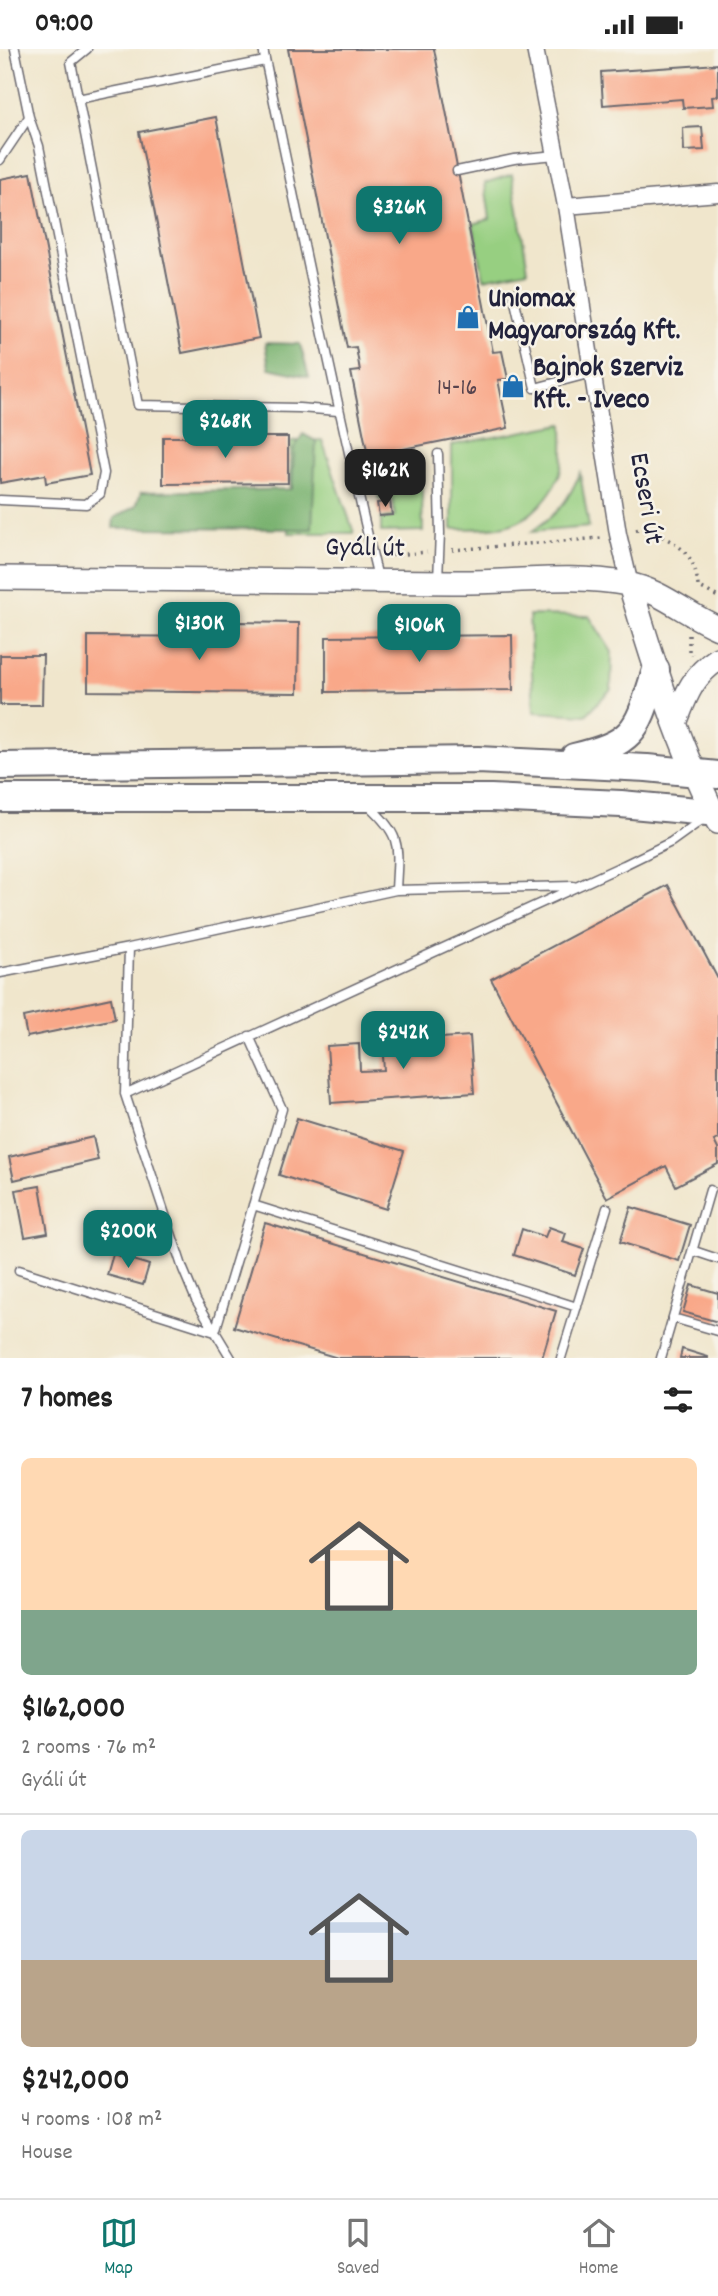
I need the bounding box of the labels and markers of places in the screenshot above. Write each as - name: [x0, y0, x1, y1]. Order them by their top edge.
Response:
- pin: $326K: [350, 187, 448, 246]
- place label: Uniomax Magyarország Kft.: [488, 281, 680, 353]
- shop icon: Uniomax Magyarország Kft.: [454, 303, 482, 331]
- place label: Bajnok Szerviz Kft. - Iveco: [533, 350, 684, 422]
- shop icon: Bajnok Szerviz Kft. - Iveco: [499, 372, 527, 400]
- pin: $268K: [176, 401, 274, 460]
- pin: $162K: [336, 449, 434, 509]
- pin: $130K: [150, 603, 248, 662]
- pin: $106K: [370, 605, 468, 664]
- pin: $242K: [354, 1011, 452, 1071]
- pin: $200K: [79, 1211, 177, 1270]

